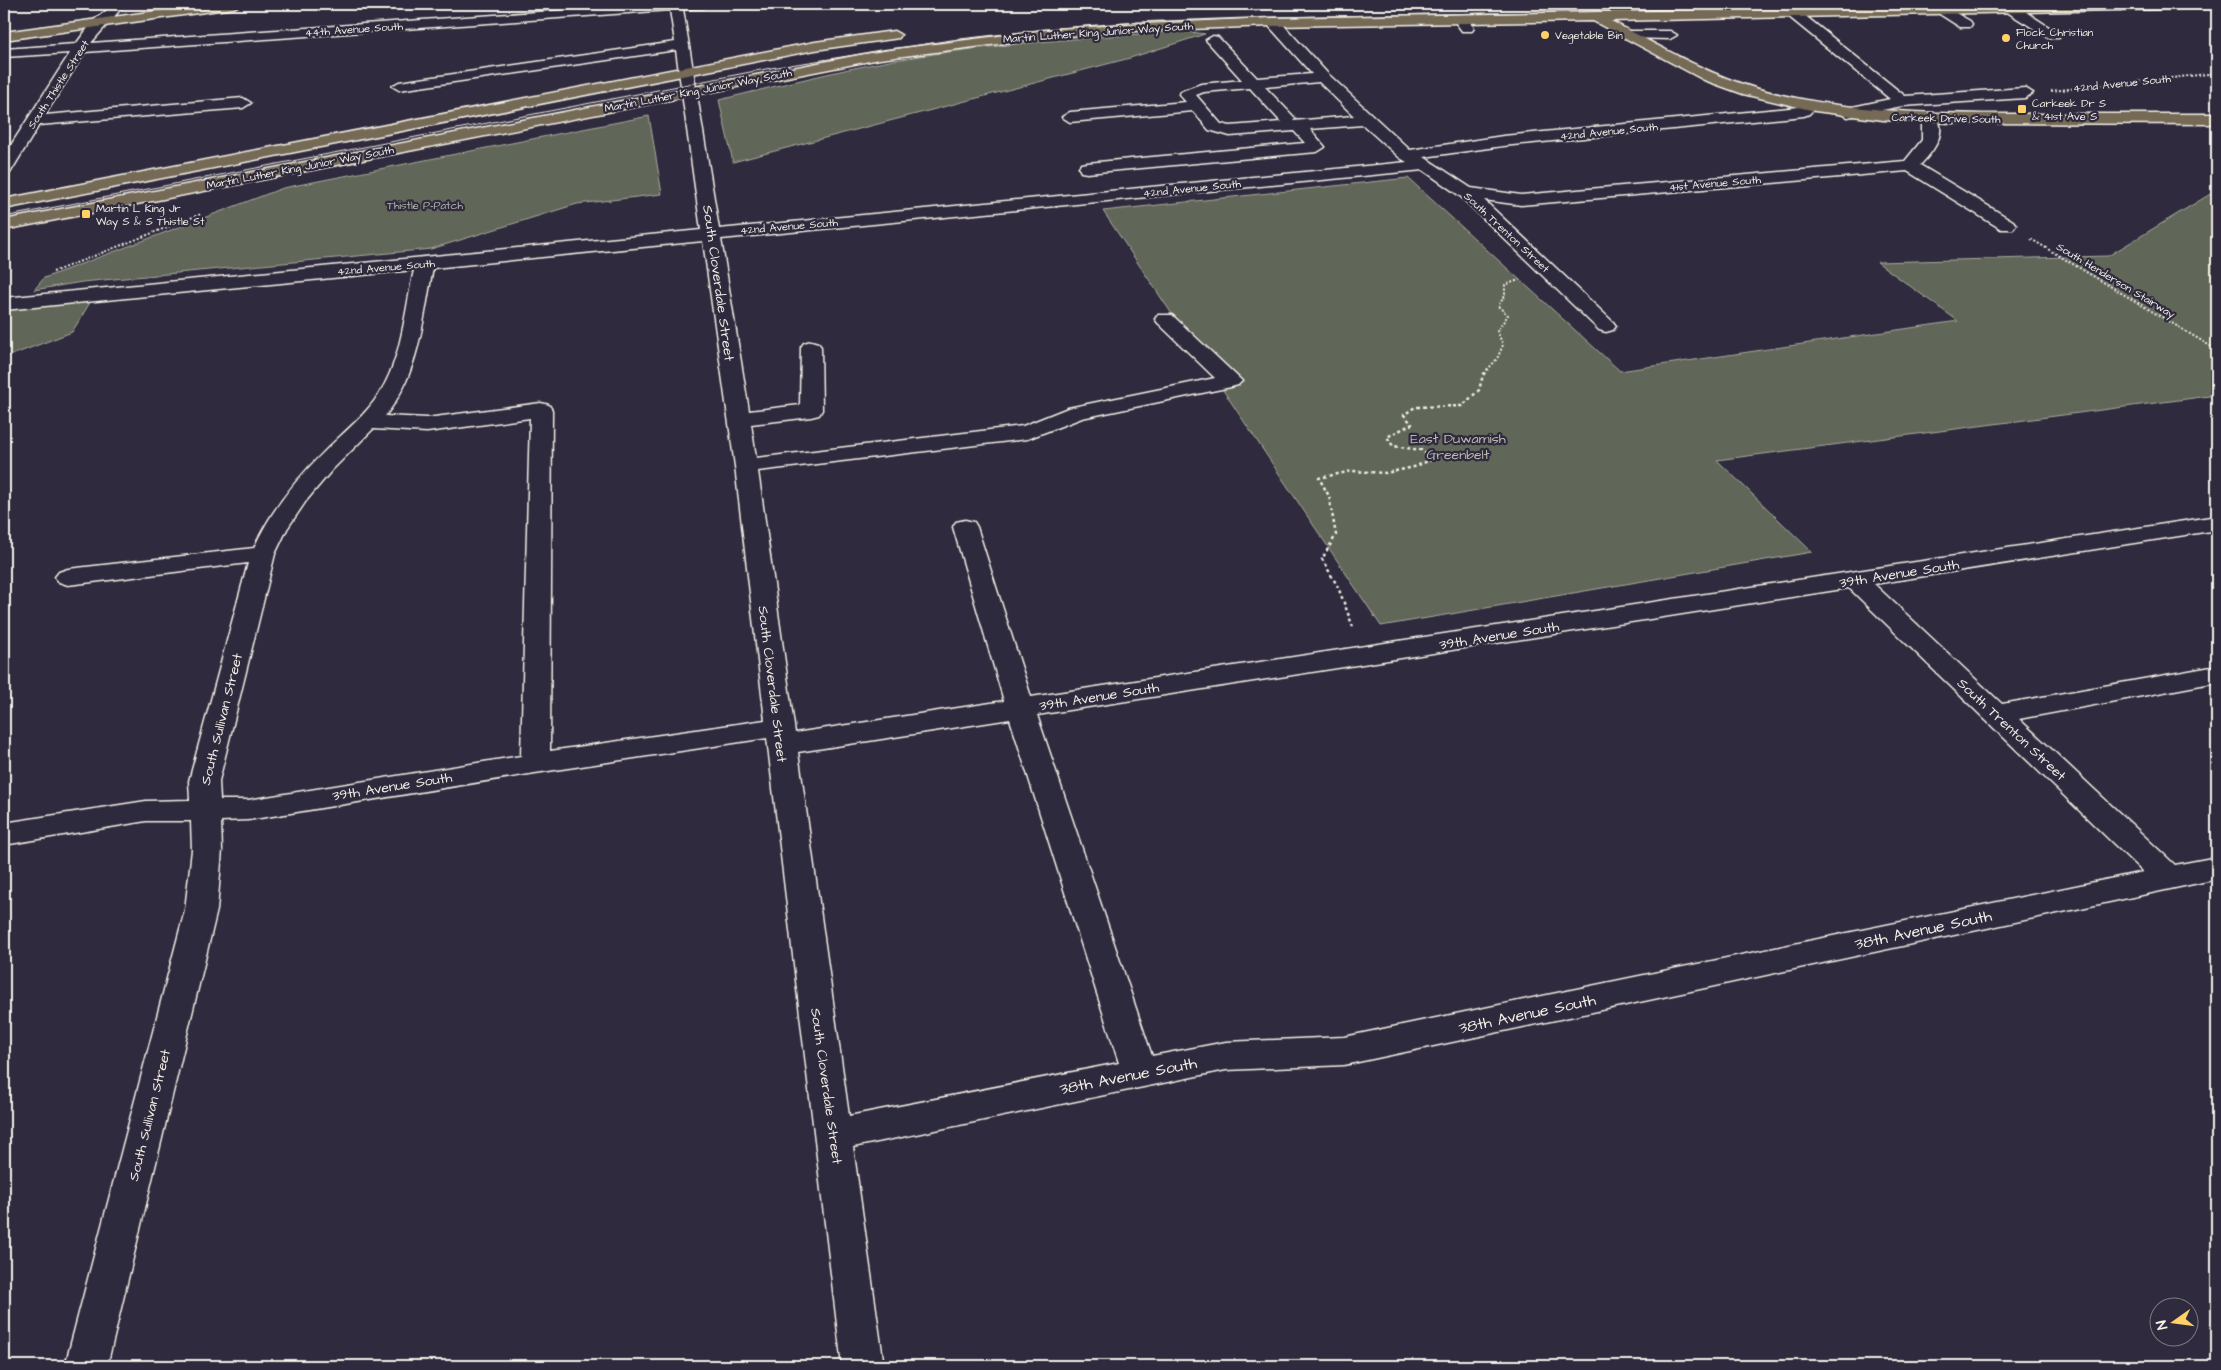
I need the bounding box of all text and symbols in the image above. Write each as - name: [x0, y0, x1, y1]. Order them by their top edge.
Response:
- street label: Martin Luther King Junior Way South: [1002, 18, 1194, 48]
- street label: 44th Avenue South: [305, 19, 404, 40]
- place label: Flock Christian Church: [2016, 25, 2094, 53]
- place label: Vegetable Bin: [1555, 28, 1623, 44]
- marker: Vegetable Bin: [1539, 29, 1551, 41]
- marker: Flock Christian Church: [2000, 32, 2012, 44]
- street label: South Thistle Street: [24, 36, 93, 132]
- street label: Martin Luther King Junior Way South: [603, 65, 794, 117]
- street label: 42nd Avenue South: [2072, 71, 2172, 96]
- place label: Carkeek Dr S & 41st Ave S: [2032, 96, 2106, 124]
- marker: Carkeek Dr S & 41st Ave S: [2016, 103, 2028, 115]
- street label: Carkeek Drive South: [1891, 110, 2001, 127]
- street label: 42nd Avenue South: [1559, 119, 1659, 144]
- street label: Martin Luther King Junior Way South: [205, 142, 396, 194]
- street label: 41st Avenue South: [1668, 172, 1762, 195]
- street label: 42nd Avenue South: [1142, 176, 1242, 201]
- street label: South Trenton Street: [1461, 189, 1553, 276]
- park label: Thistle P-Patch: [387, 198, 464, 213]
- place label: Martin L King Jr Way S & S Thistle St: [96, 201, 205, 230]
- street label: South Cloverdale Street: [697, 204, 739, 363]
- marker: Martin L King Jr Way S & S Thistle St: [80, 208, 92, 220]
- street label: 42nd Avenue South: [739, 215, 839, 238]
- street label: South Henderson Stairway: [2053, 239, 2178, 323]
- street label: 42nd Avenue South: [336, 256, 436, 279]
- park label: East Duwamish Greenbelt: [1410, 429, 1506, 465]
- street label: 39th Avenue South: [1838, 555, 1961, 593]
- street label: South Cloverdale Street: [752, 605, 792, 764]
- street label: 39th Avenue South: [1438, 617, 1561, 655]
- street label: South Sullivan Street: [196, 651, 248, 787]
- street label: South Trenton Street: [1952, 674, 2071, 786]
- street label: 39th Avenue South: [1038, 678, 1161, 716]
- street label: 39th Avenue South: [331, 768, 454, 806]
- street label: 38th Avenue South: [1853, 905, 1994, 955]
- street label: 38th Avenue South: [1457, 989, 1598, 1039]
- street label: South Cloverdale Street: [805, 1007, 847, 1166]
- street label: South Sullivan Street: [124, 1047, 176, 1183]
- street label: 38th Avenue South: [1058, 1052, 1199, 1100]
- north arrow: [2148, 1298, 2198, 1348]
- text: N: [2152, 1318, 2173, 1332]

